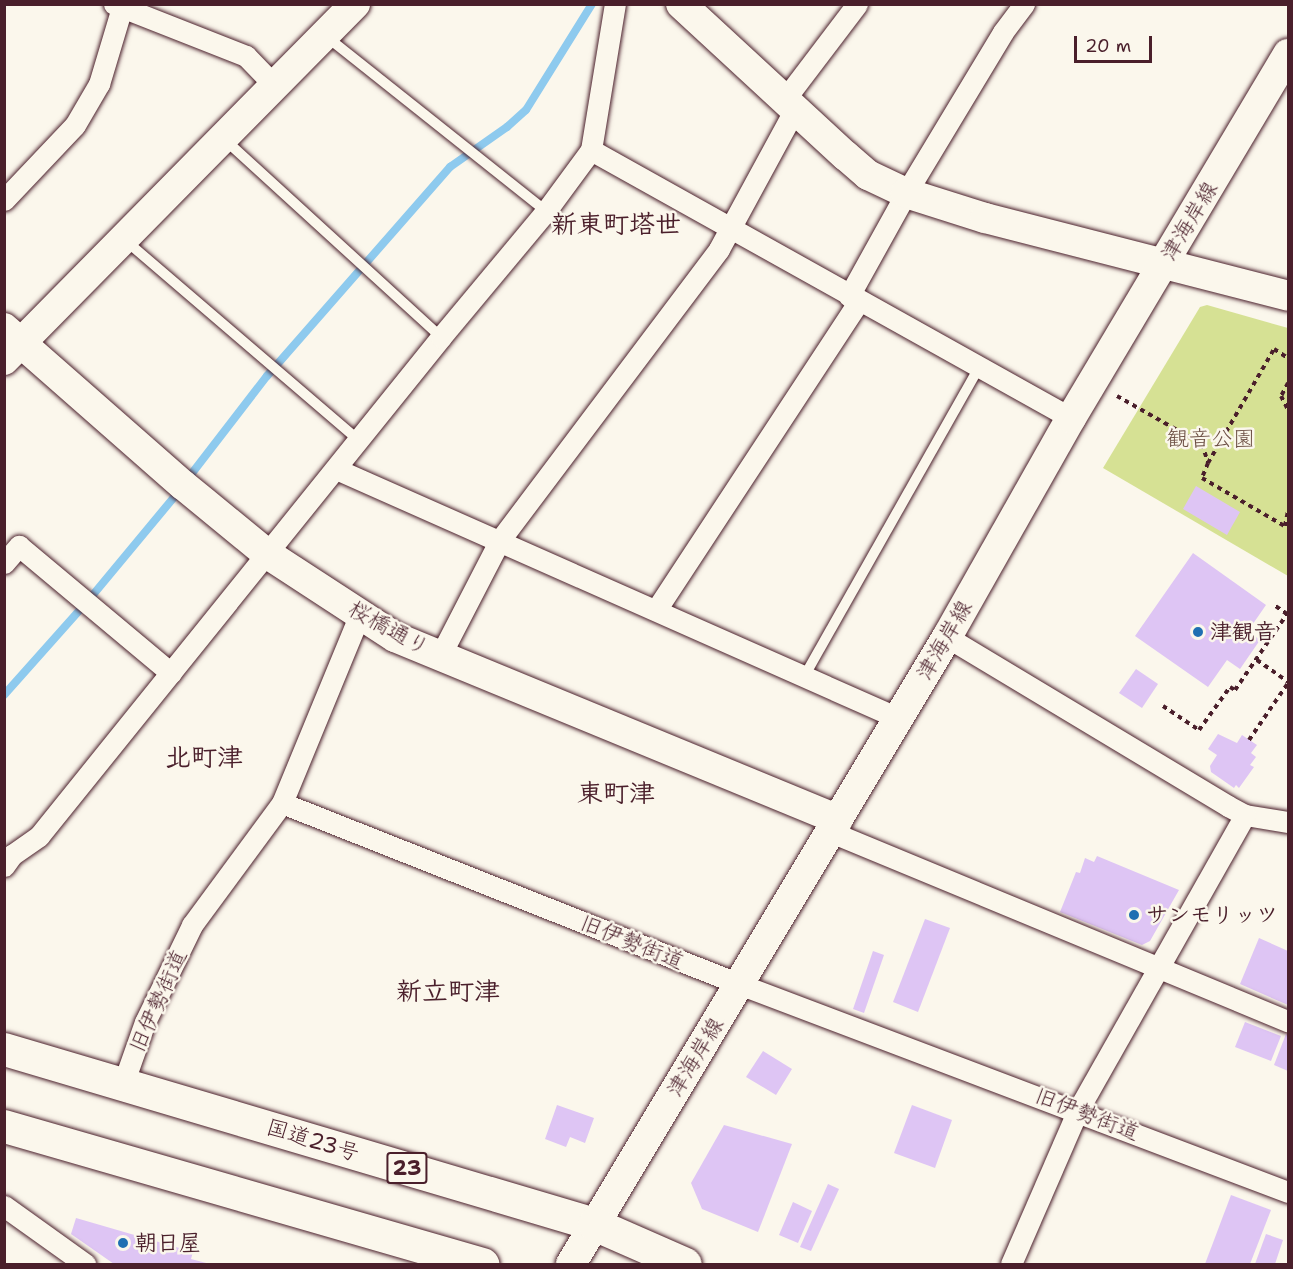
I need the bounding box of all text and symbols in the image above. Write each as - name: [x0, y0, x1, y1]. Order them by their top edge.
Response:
- scale bar: [1077, 24, 1155, 62]
- text: 20 m: [1085, 34, 1131, 58]
- street label: 津海岸線: [1155, 176, 1223, 266]
- district label: 新東町塔世: [551, 208, 681, 240]
- park label: 観音公園: [1167, 426, 1255, 452]
- street label: 桜橋通り: [344, 595, 434, 661]
- street label: 津海岸線: [911, 595, 977, 685]
- place label: 津観音: [1210, 619, 1276, 645]
- marker: 津観音: [1191, 625, 1205, 639]
- district label: 北町津: [165, 741, 243, 773]
- district label: 東町津: [577, 777, 655, 809]
- place label: サンモリッツ: [1146, 902, 1278, 928]
- marker: サンモリッツ: [1127, 908, 1141, 922]
- street label: 旧伊勢街道: [576, 909, 688, 975]
- street label: 旧伊勢街道: [124, 945, 192, 1057]
- district label: 新立町津: [396, 975, 500, 1007]
- street label: 津海岸線: [661, 1012, 729, 1102]
- street label: 旧伊勢街道: [1031, 1082, 1143, 1146]
- street label: 国道23号: [263, 1113, 363, 1167]
- road number: 23: [386, 1150, 428, 1186]
- place label: 朝日屋: [135, 1230, 201, 1256]
- marker: 朝日屋: [116, 1236, 130, 1250]

